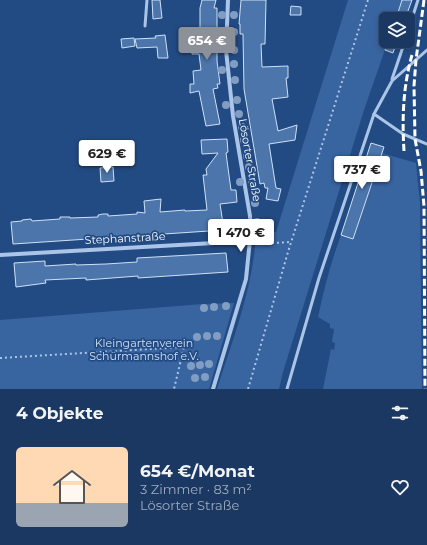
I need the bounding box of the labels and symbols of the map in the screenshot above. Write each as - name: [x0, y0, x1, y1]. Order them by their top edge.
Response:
- pin: 654 €: [179, 27, 235, 61]
- street label: Lösorter Straße: [236, 117, 264, 203]
- pin: 629 €: [79, 140, 135, 174]
- pin: 737 €: [334, 156, 390, 190]
- pin: 1 470 €: [204, 219, 278, 253]
- street label: Stephanstraße: [84, 229, 166, 247]
- park label: Kleingartenverein Schürmannshof e.V.: [89, 336, 199, 363]

